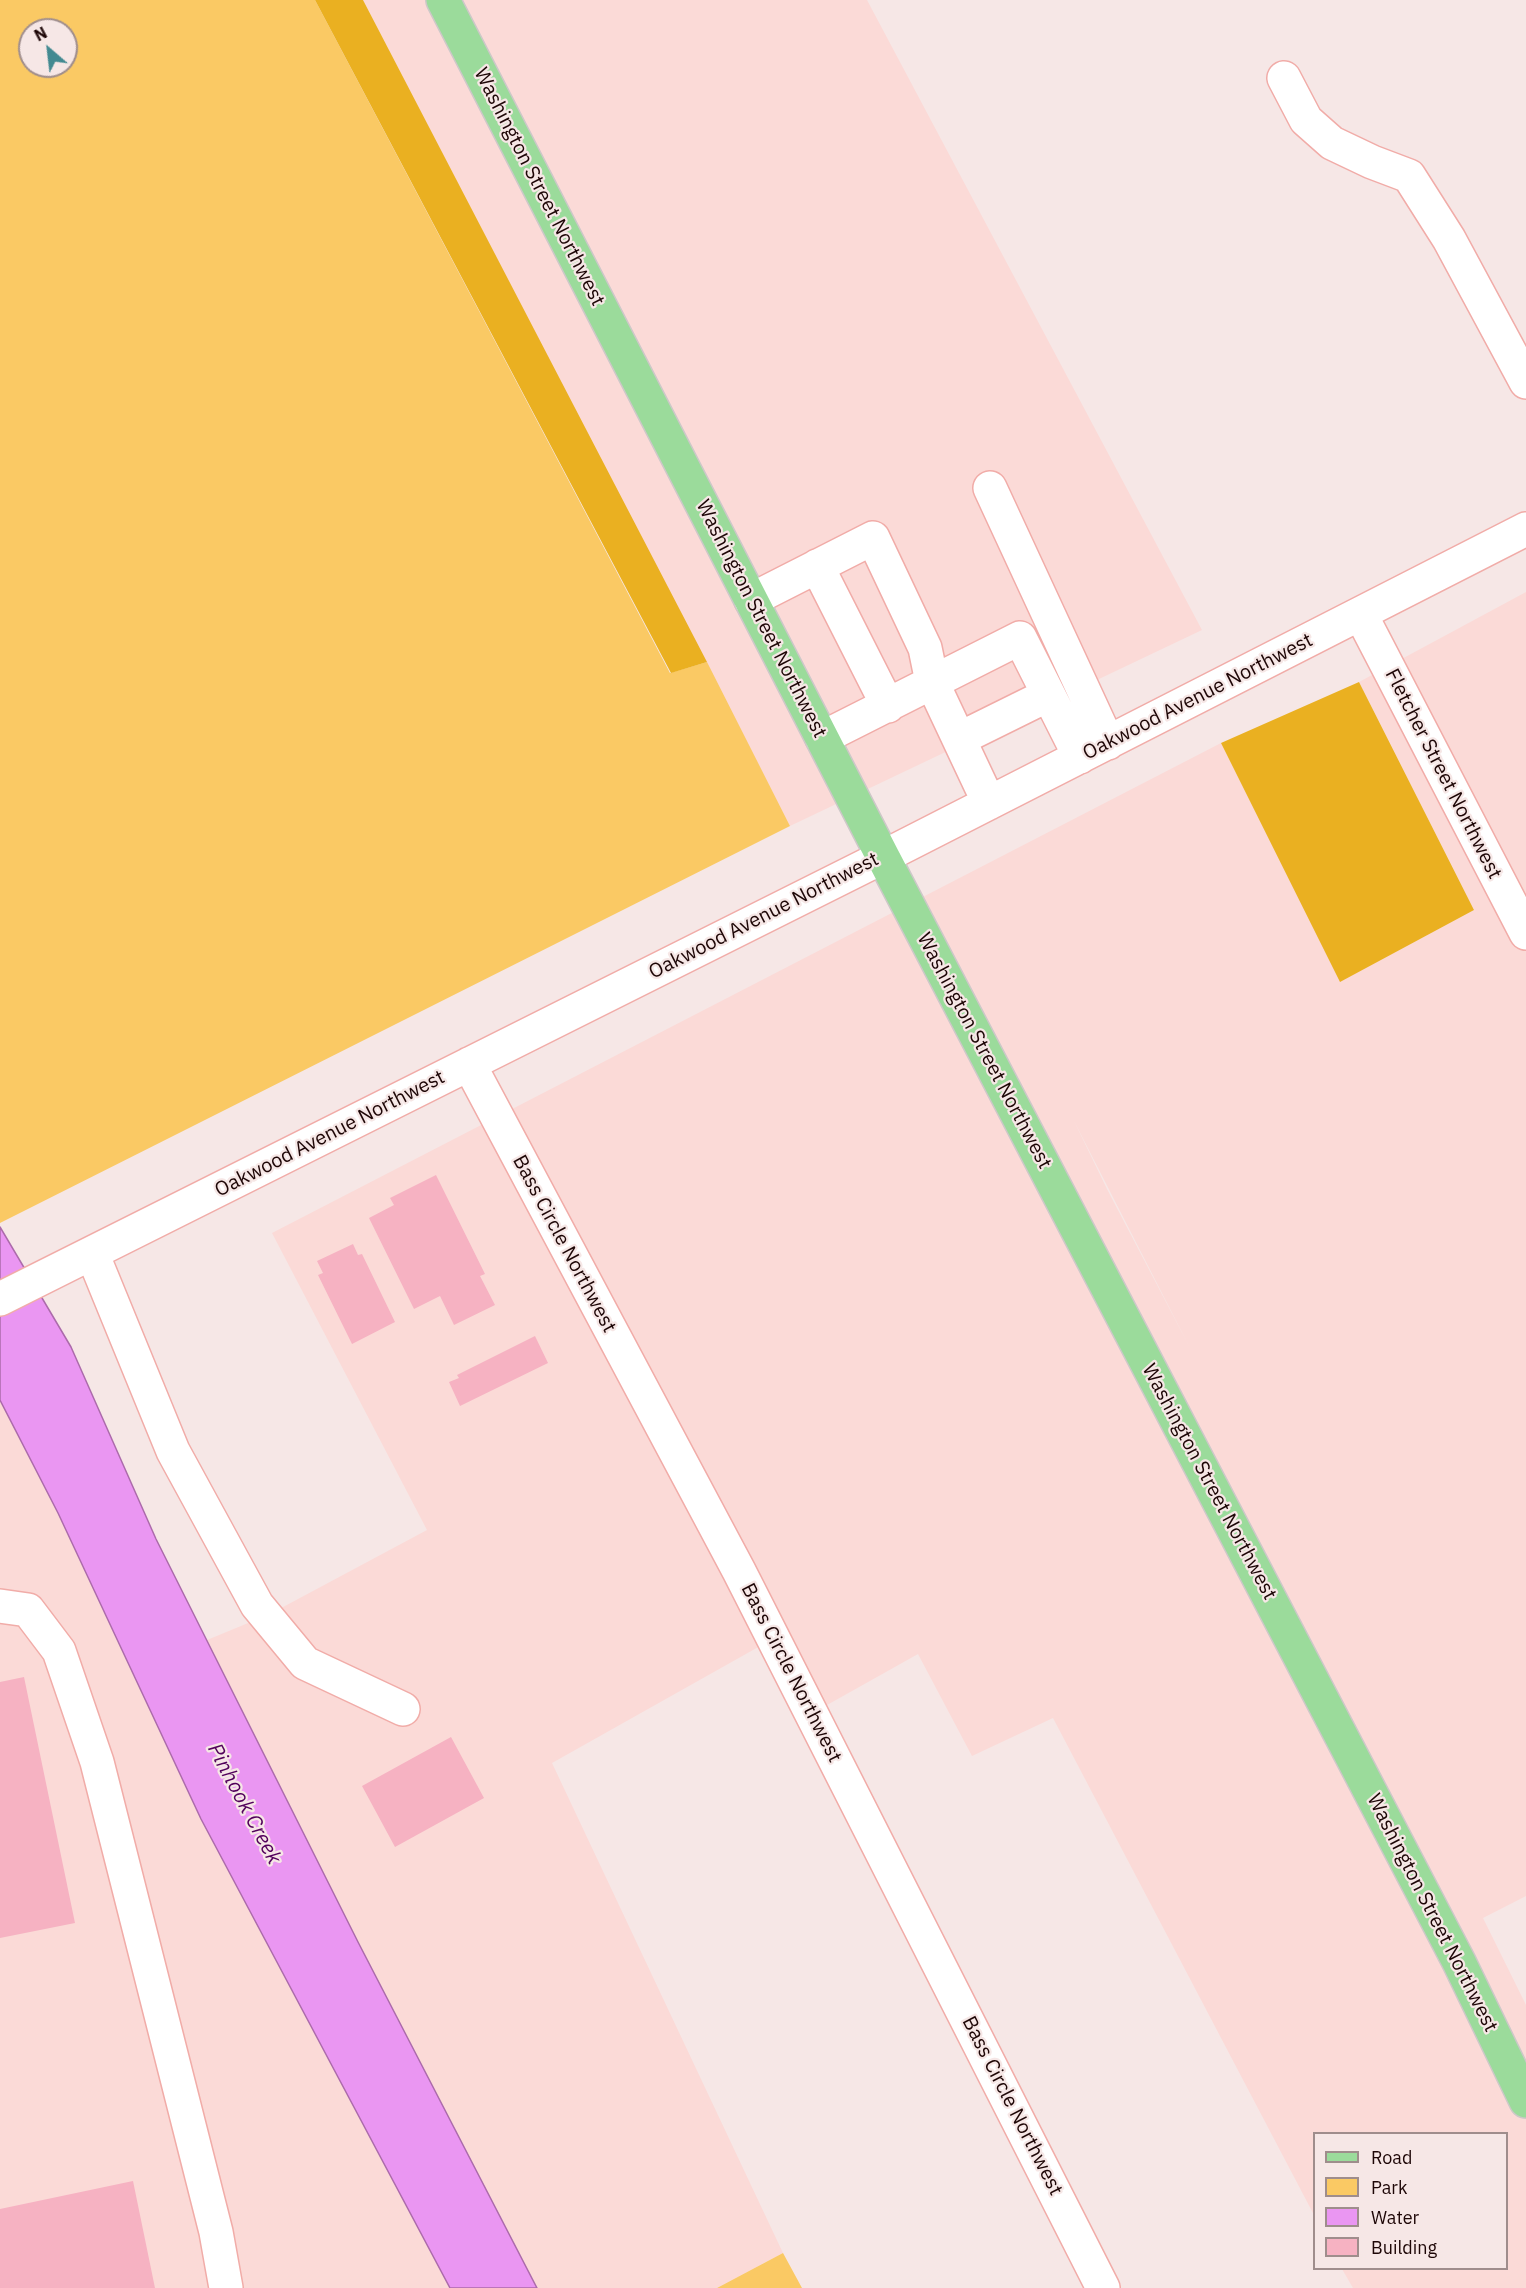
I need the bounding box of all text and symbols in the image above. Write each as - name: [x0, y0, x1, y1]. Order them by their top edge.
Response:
- north arrow: [18, 18, 78, 78]
- text: N: [31, 22, 50, 45]
- street label: Washington Street Northwest: [468, 64, 610, 310]
- street label: Washington Street Northwest: [690, 496, 832, 742]
- street label: Oakwood Avenue Northwest: [1079, 628, 1317, 766]
- street label: Fletcher Street Northwest: [1380, 665, 1506, 883]
- street label: Oakwood Avenue Northwest: [645, 847, 883, 985]
- street label: Washington Street Northwest: [911, 929, 1057, 1173]
- street label: Oakwood Avenue Northwest: [211, 1065, 449, 1203]
- street label: Bass Circle Northwest: [507, 1151, 621, 1337]
- street label: Washington Street Northwest: [1136, 1360, 1282, 1604]
- street label: Bass Circle Northwest: [735, 1580, 847, 1766]
- water label: Pinhook Creek: [202, 1739, 286, 1869]
- street label: Washington Street Northwest: [1361, 1790, 1503, 2036]
- street label: Bass Circle Northwest: [956, 2013, 1068, 2199]
- legend: [1313, 2132, 1508, 2270]
- text: Road: [1371, 2146, 1412, 2169]
- text: Park: [1371, 2176, 1407, 2199]
- text: Water: [1371, 2206, 1419, 2229]
- text: Building: [1371, 2236, 1437, 2259]

